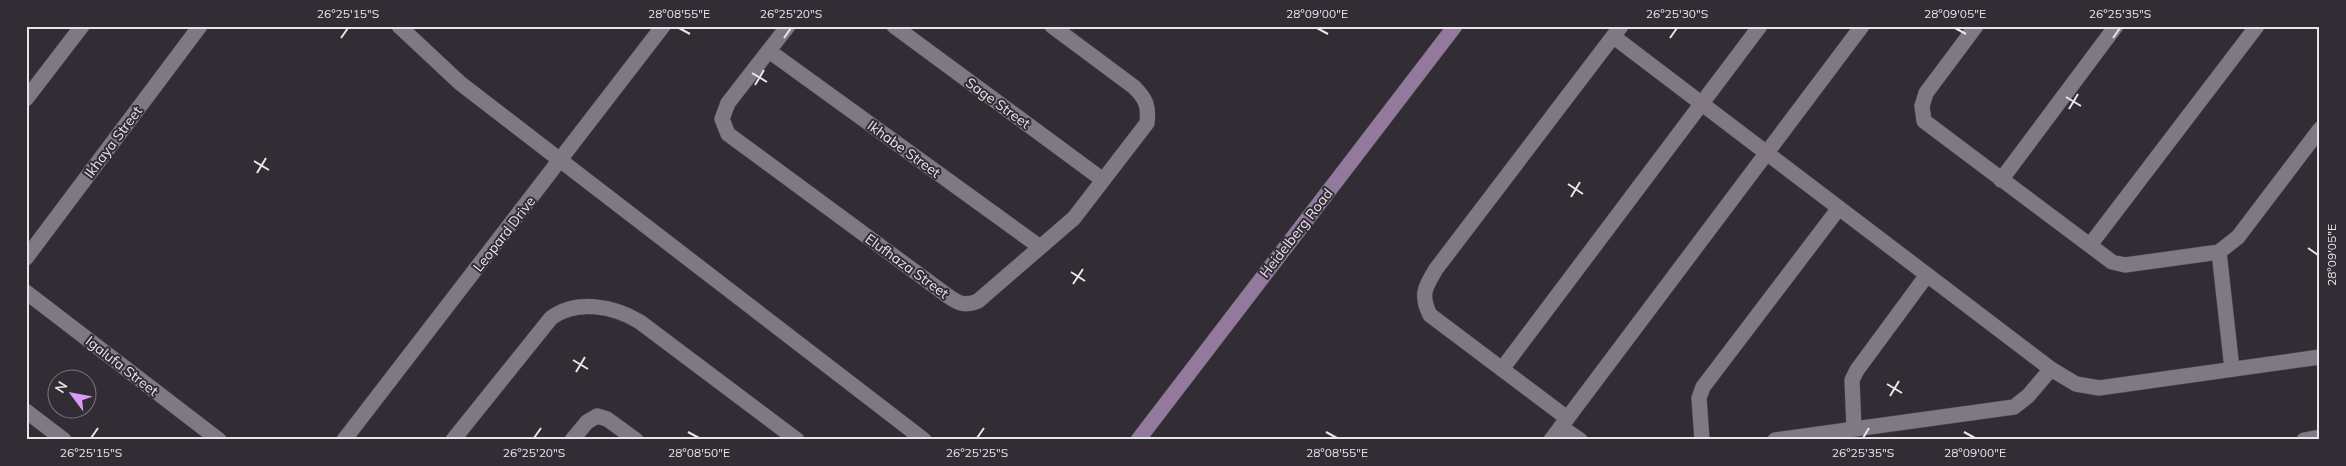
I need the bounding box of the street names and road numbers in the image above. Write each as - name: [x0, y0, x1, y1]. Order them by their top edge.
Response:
- street label: Sage Street: [962, 74, 1034, 133]
- street label: Ikhaya Street: [80, 102, 146, 182]
- street label: Ikhabe Street: [864, 116, 944, 182]
- street label: Heidelberg Road: [1256, 185, 1336, 281]
- street label: Leopard Drive: [469, 193, 539, 275]
- street label: Elufhaza Street: [862, 230, 952, 302]
- street label: Igalufa Street: [82, 332, 162, 400]

